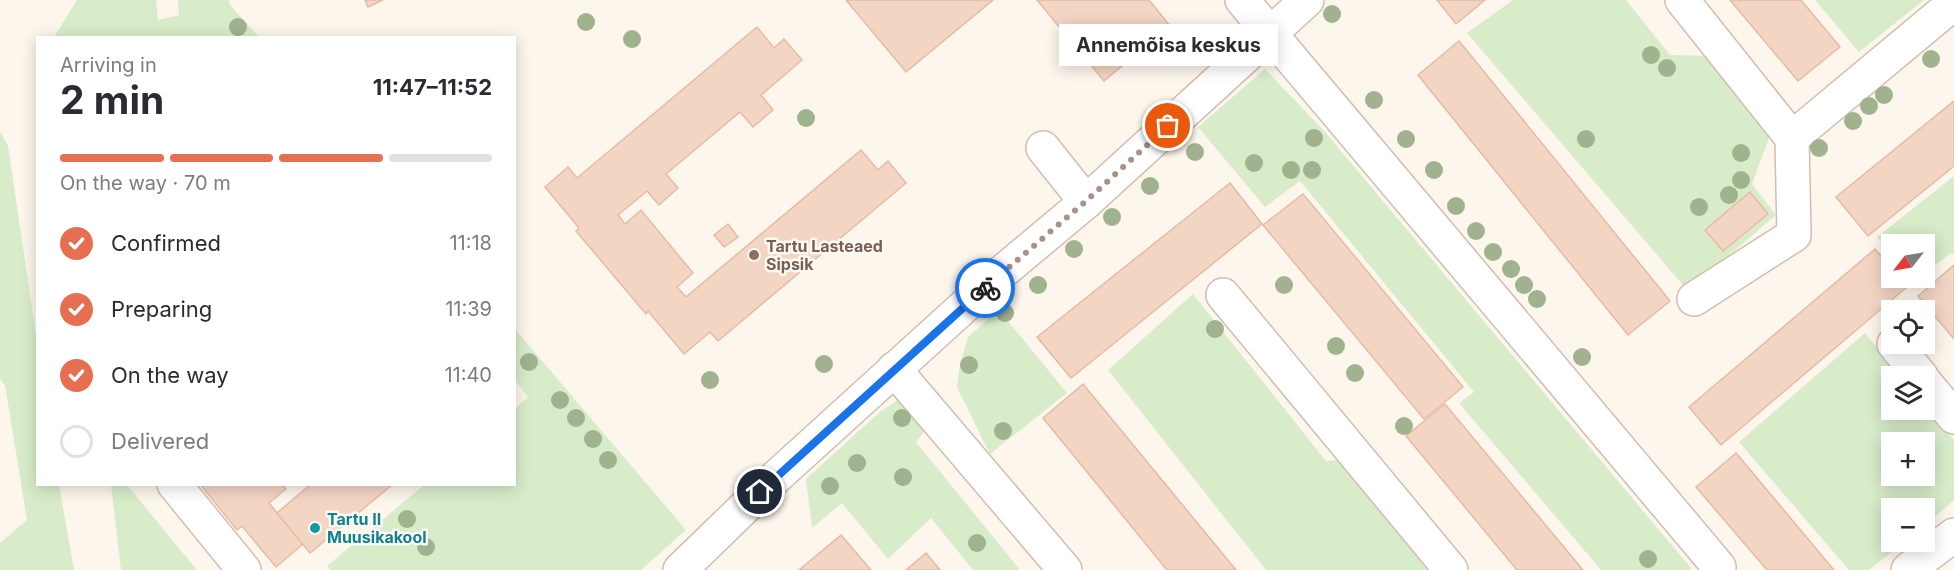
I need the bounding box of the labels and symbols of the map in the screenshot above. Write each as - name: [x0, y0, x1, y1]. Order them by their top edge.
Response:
- callout: Annemõisa keskus: [1058, 24, 1278, 66]
- pin: [1142, 100, 1193, 151]
- north arrow: [1881, 234, 1935, 288]
- place label: Tartu Lasteaed Sipsik: [766, 236, 883, 274]
- marker: Tartu Lasteaed Sipsik: [747, 248, 761, 262]
- courier: [955, 258, 1015, 318]
- pin: [734, 466, 785, 517]
- place label: Tartu II Muusikakool: [327, 509, 427, 547]
- marker: Tartu II Muusikakool: [308, 521, 322, 535]

